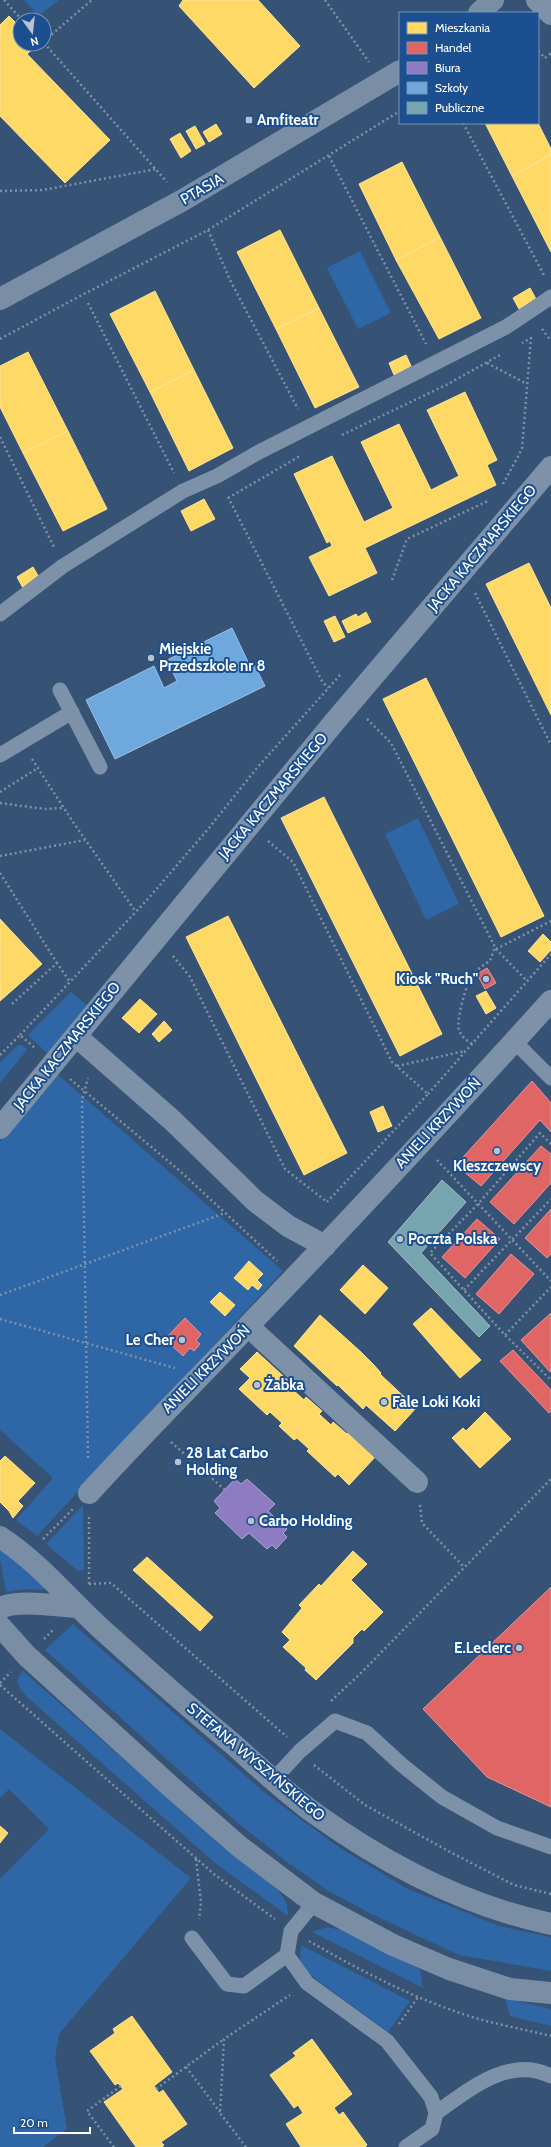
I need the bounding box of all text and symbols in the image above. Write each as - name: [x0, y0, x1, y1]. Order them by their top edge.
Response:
- north arrow: [12, 12, 52, 52]
- legend: [399, 12, 539, 124]
- text: Mieszkania: [435, 20, 490, 35]
- text: N: [29, 34, 40, 49]
- text: Handel: [435, 40, 472, 55]
- text: Biura: [435, 60, 461, 75]
- text: Szkoły: [435, 80, 468, 95]
- text: Publiczne: [435, 100, 484, 115]
- place label: Amfiteatr: [257, 111, 319, 129]
- marker: Amfiteatr: [244, 115, 254, 125]
- street label: PTASIA: [177, 169, 227, 209]
- street label: JACKA KACZMARSKIEGO: [423, 481, 540, 616]
- place label: Miejskie Przedszkole nr 8: [159, 640, 266, 675]
- marker: Miejskie Przedszkole nr 8: [146, 653, 156, 663]
- street label: JACKA KACZMARSKIEGO: [214, 729, 331, 864]
- place label: Kiosk "Ruch": [396, 970, 478, 988]
- marker: Kiosk "Ruch": [481, 974, 491, 984]
- street label: JACKA KACZMARSKIEGO: [9, 978, 124, 1114]
- street label: ANIELI KRZYWOŃ: [391, 1073, 485, 1172]
- marker: Kleszczewscy: [492, 1146, 502, 1156]
- place label: Kleszczewscy: [453, 1157, 542, 1175]
- place label: Poczta Polska: [408, 1230, 498, 1248]
- marker: Poczta Polska: [395, 1234, 405, 1244]
- street label: ANIELI KRZYWOŃ: [158, 1321, 254, 1417]
- place label: Le Cher: [125, 1331, 174, 1349]
- marker: Le Cher: [177, 1335, 187, 1345]
- place label: Żabka: [265, 1376, 304, 1394]
- marker: Żabka: [252, 1380, 262, 1390]
- place label: Fale Loki Koki: [392, 1393, 480, 1411]
- marker: Fale Loki Koki: [379, 1397, 389, 1407]
- place label: 28 Lat Carbo Holding: [186, 1444, 269, 1479]
- marker: 28 Lat Carbo Holding: [173, 1457, 183, 1467]
- place label: Carbo Holding: [259, 1512, 353, 1530]
- marker: Carbo Holding: [246, 1516, 256, 1526]
- place label: E.Leclerc: [454, 1639, 511, 1657]
- marker: E.Leclerc: [514, 1643, 524, 1653]
- street label: STEFANA WYSZYŃSKIEGO: [184, 1698, 329, 1825]
- scale bar: [14, 2109, 90, 2135]
- text: 20 m: [20, 2115, 48, 2130]

